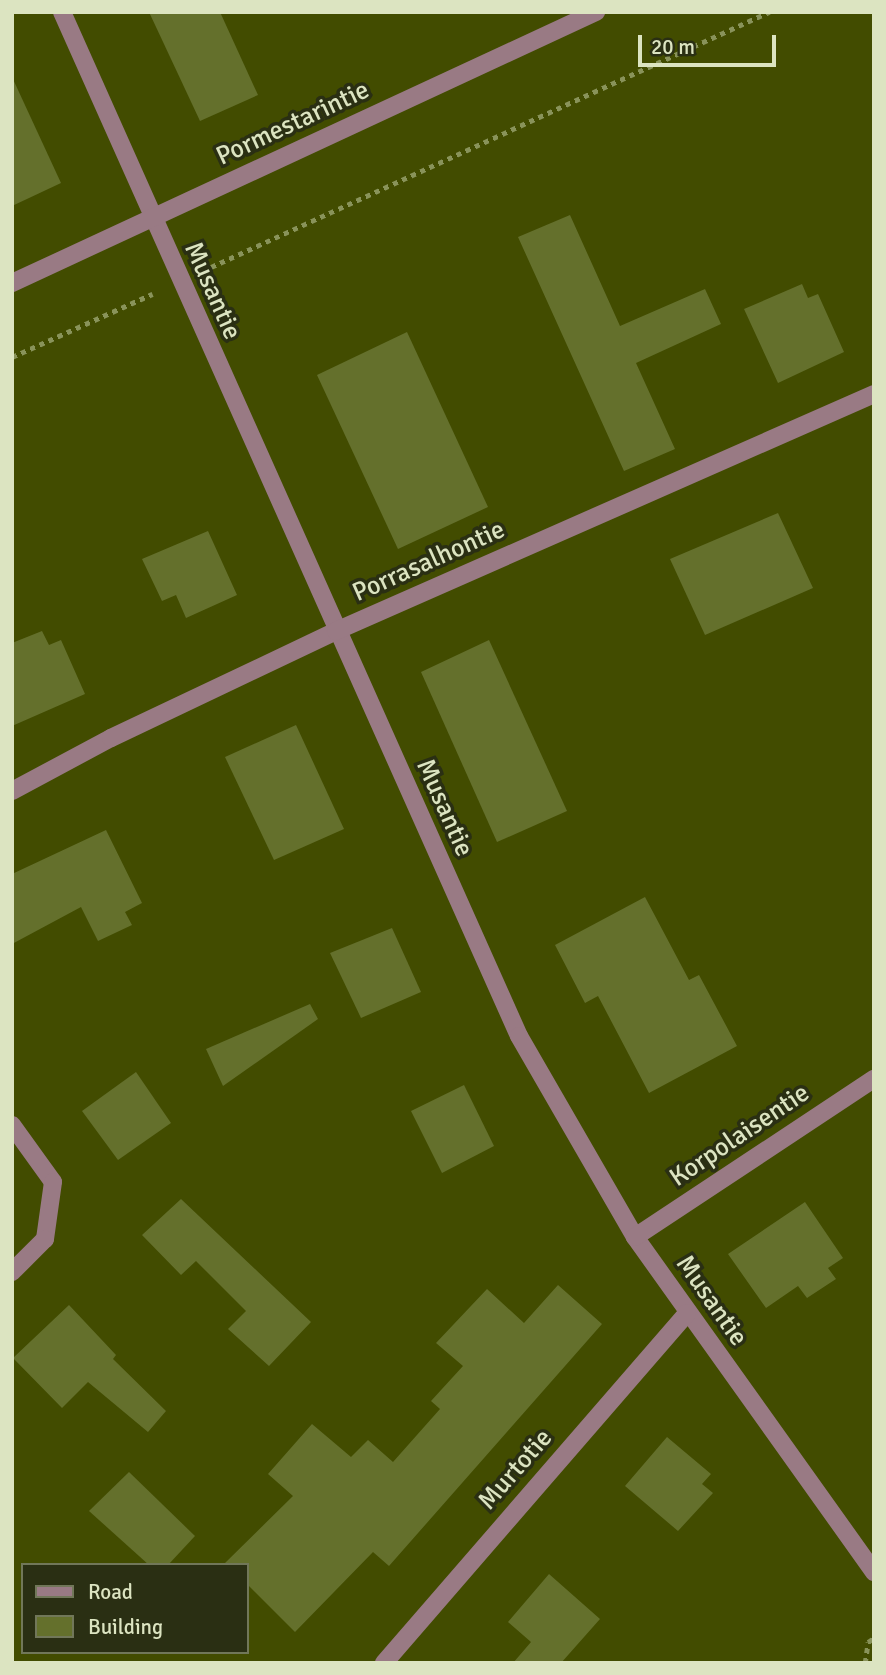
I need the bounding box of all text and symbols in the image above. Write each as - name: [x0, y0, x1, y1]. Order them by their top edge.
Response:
- scale bar: [641, 21, 779, 65]
- text: 20 m: [651, 34, 695, 60]
- street label: Pormestarintie: [212, 75, 374, 173]
- street label: Musantie: [177, 237, 247, 345]
- street label: Porrasalhontie: [348, 515, 510, 609]
- street label: Musantie: [409, 754, 479, 862]
- street label: Korpolaisentie: [664, 1078, 816, 1194]
- street label: Musantie: [669, 1250, 753, 1352]
- street label: Murtotie: [472, 1423, 560, 1517]
- legend: [21, 1563, 248, 1654]
- text: Road: [88, 1579, 133, 1605]
- text: Building: [88, 1614, 163, 1640]

